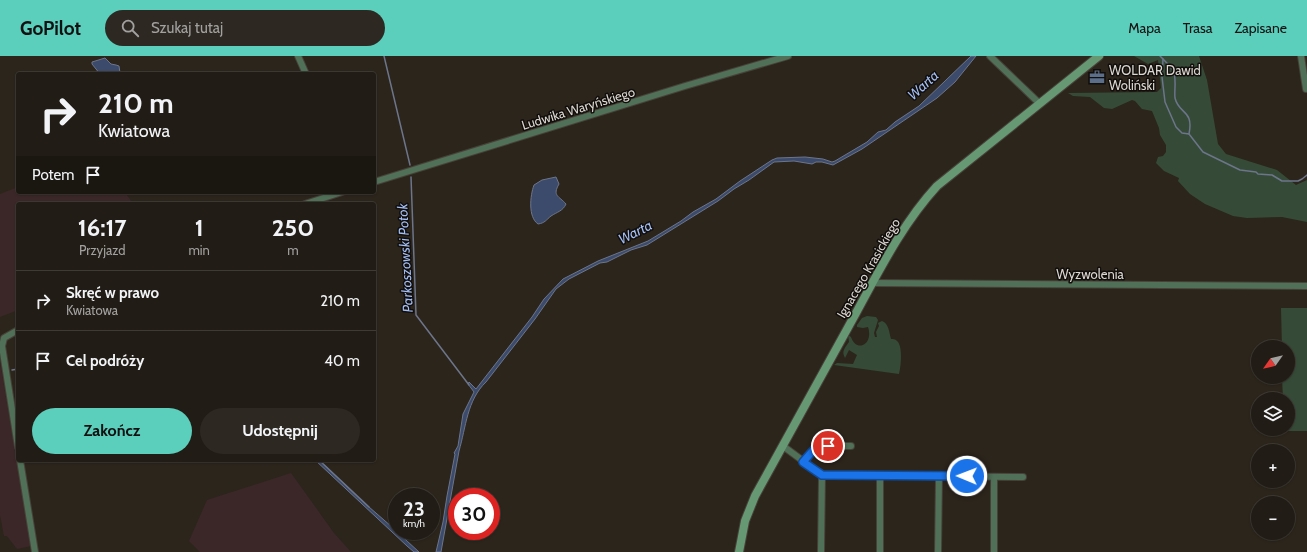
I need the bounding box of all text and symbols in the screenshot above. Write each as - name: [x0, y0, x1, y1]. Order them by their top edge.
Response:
- search box: [105, 10, 385, 46]
- text: GoPilot: [20, 17, 81, 40]
- icon: search: [119, 17, 141, 39]
- text: Szukaj tutaj: [151, 19, 223, 37]
- text: Mapa: [1128, 19, 1161, 37]
- text: Trasa: [1183, 19, 1212, 37]
- text: Zapisane: [1234, 19, 1287, 37]
- place label: WOLDAR Dawid Woliński: [1109, 62, 1201, 93]
- water label: Warta: [904, 66, 942, 104]
- office icon: WOLDAR Dawid Woliński: [1088, 68, 1106, 86]
- street label: Ludwika Waryńskiego: [519, 83, 637, 133]
- text: 210 m: [98, 86, 174, 120]
- icon: right: [32, 88, 84, 140]
- text: Kwiatowa: [98, 120, 170, 142]
- icon: arrive: [82, 164, 104, 186]
- text: Potem: [32, 166, 74, 184]
- water label: Parkoszowski Potok: [393, 202, 417, 313]
- text: 16:17: [78, 213, 127, 242]
- text: 1: [195, 213, 204, 242]
- text: 250: [272, 213, 314, 242]
- street label: Ignacego Krasickiego: [833, 215, 903, 321]
- water label: Warta: [615, 216, 655, 248]
- text: Przyjazd: [79, 242, 125, 258]
- text: min: [188, 242, 210, 258]
- text: m: [287, 242, 299, 258]
- street label: Wyzwolenia: [1056, 266, 1124, 282]
- text: Skręć w prawo: [66, 284, 159, 302]
- icon: right: [32, 290, 54, 312]
- text: 210 m: [320, 292, 360, 310]
- text: Kwiatowa: [66, 302, 118, 318]
- north arrow: [1251, 340, 1295, 384]
- map controls: [1251, 340, 1295, 540]
- icon: arrive: [32, 350, 54, 372]
- text: Cel podróży: [66, 352, 144, 370]
- text: 40 m: [324, 352, 360, 370]
- button: layers: [1251, 392, 1295, 436]
- button: Zakończ: [32, 408, 192, 454]
- button: Udostępnij: [200, 408, 360, 454]
- pin: [811, 429, 845, 463]
- icon: arrive: [817, 435, 839, 457]
- button: +: [1251, 444, 1295, 488]
- position arrow: [946, 455, 988, 497]
- speed limit sign: 30: [448, 488, 500, 540]
- button: −: [1251, 496, 1295, 540]
- text: 23: [403, 497, 425, 521]
- text: km/h: [403, 517, 425, 530]

